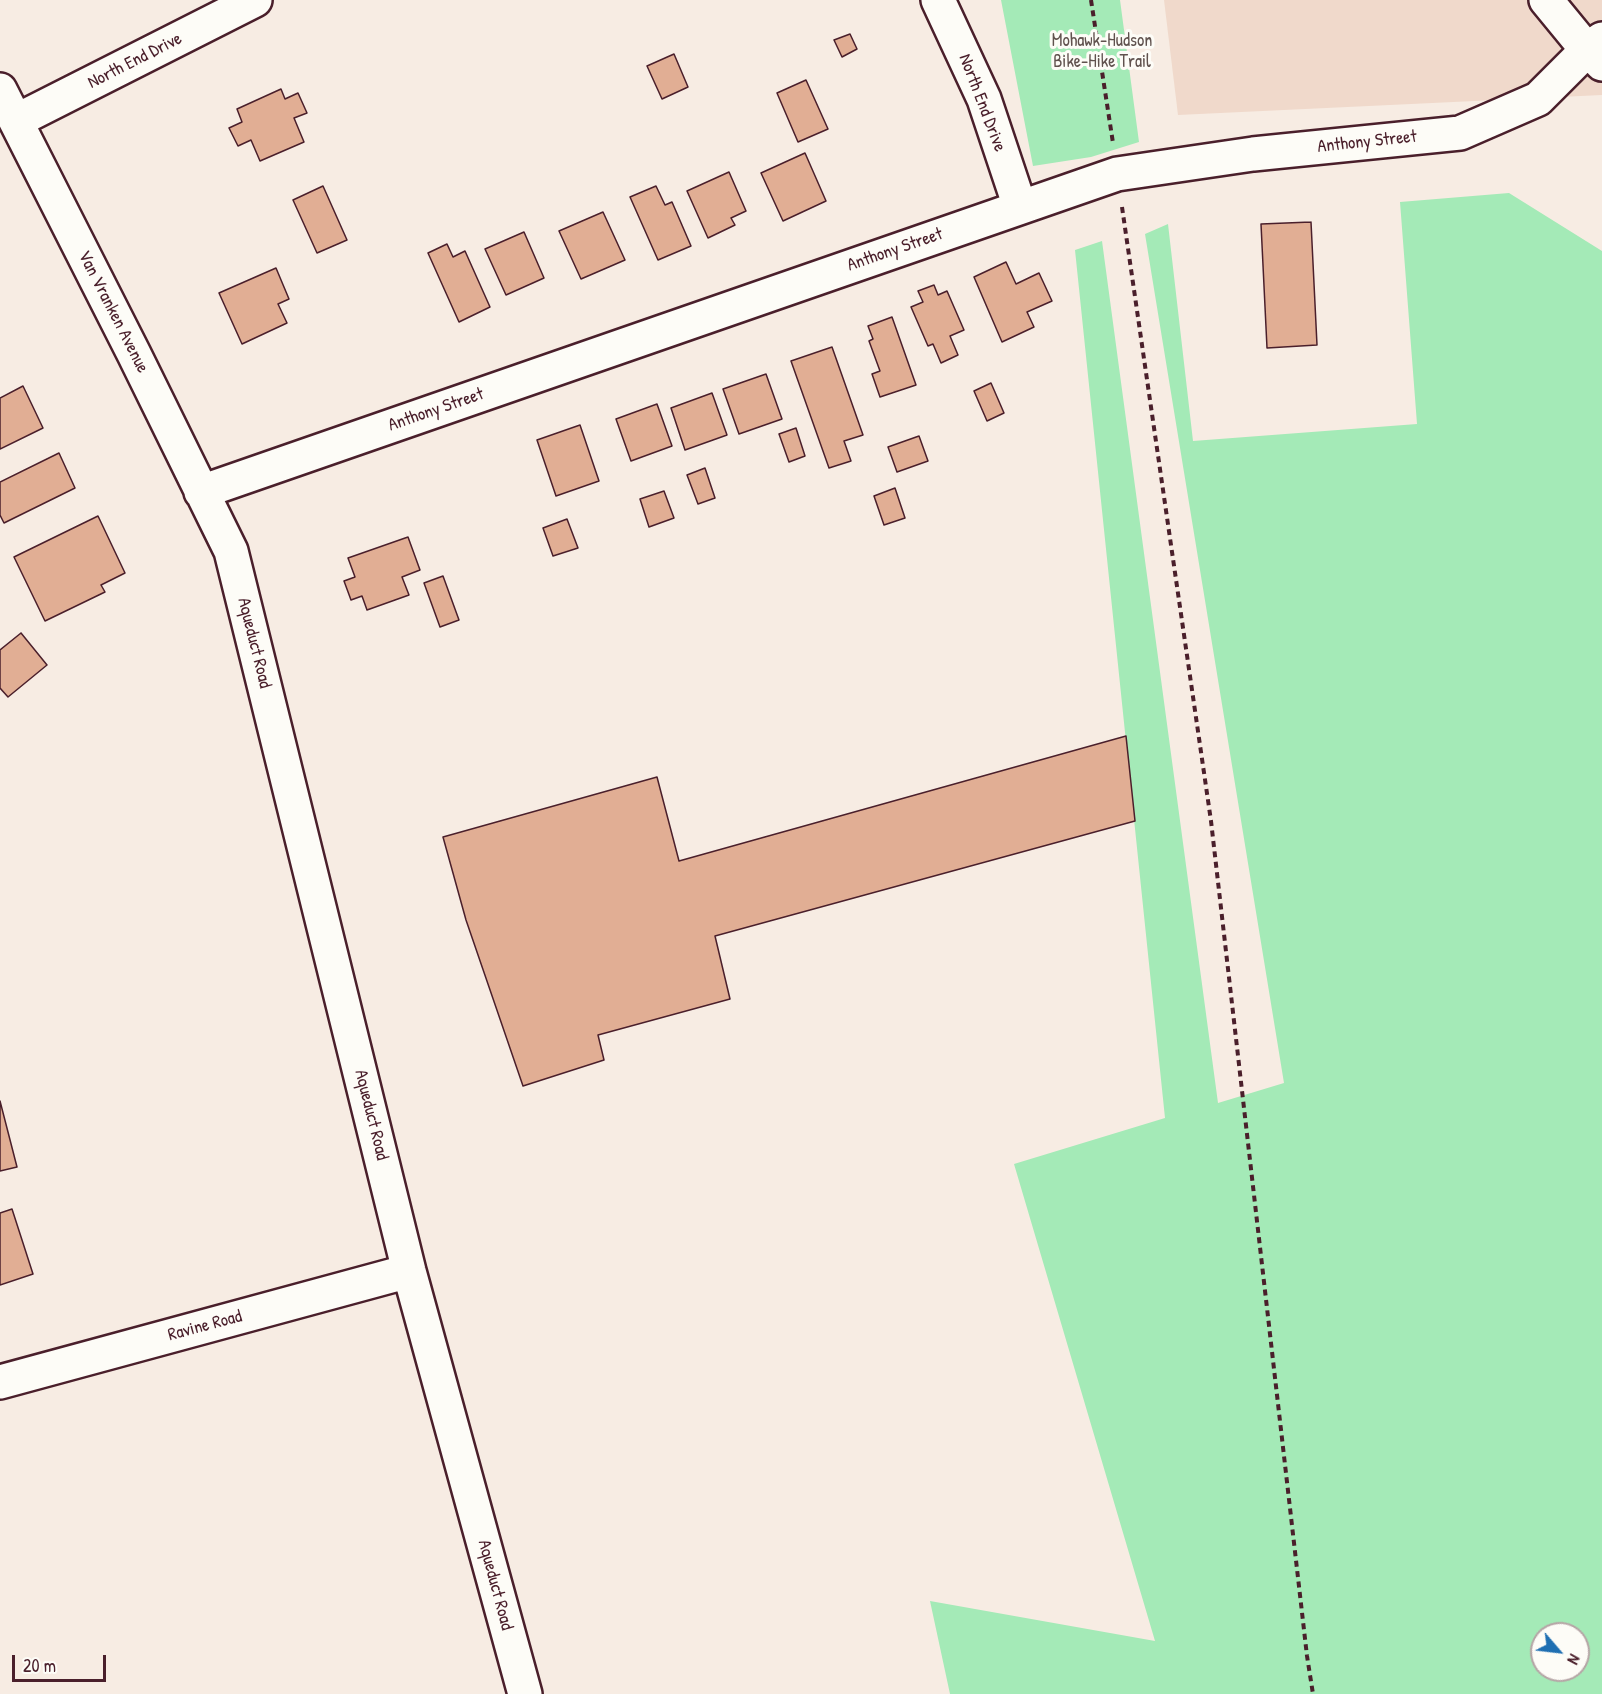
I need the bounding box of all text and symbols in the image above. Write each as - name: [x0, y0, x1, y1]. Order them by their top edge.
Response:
- street label: North End Drive: [84, 28, 186, 94]
- park label: Mohawk-Hudson Bike-Hike Trail: [1052, 30, 1152, 72]
- street label: North End Drive: [954, 51, 1010, 155]
- street label: Anthony Street: [1316, 126, 1418, 158]
- street label: Anthony Street: [844, 224, 946, 276]
- street label: Van Vranken Avenue: [73, 247, 153, 377]
- street label: Anthony Street: [385, 384, 487, 436]
- street label: Aqueduct Road: [232, 596, 276, 690]
- street label: Aqueduct Road: [349, 1068, 393, 1162]
- street label: Ravine Road: [166, 1306, 244, 1346]
- street label: Aqueduct Road: [473, 1538, 517, 1632]
- north arrow: [1530, 1622, 1590, 1682]
- scale bar: [15, 1643, 110, 1681]
- text: N: [1562, 1651, 1586, 1668]
- text: 20 m: [23, 1653, 56, 1678]

